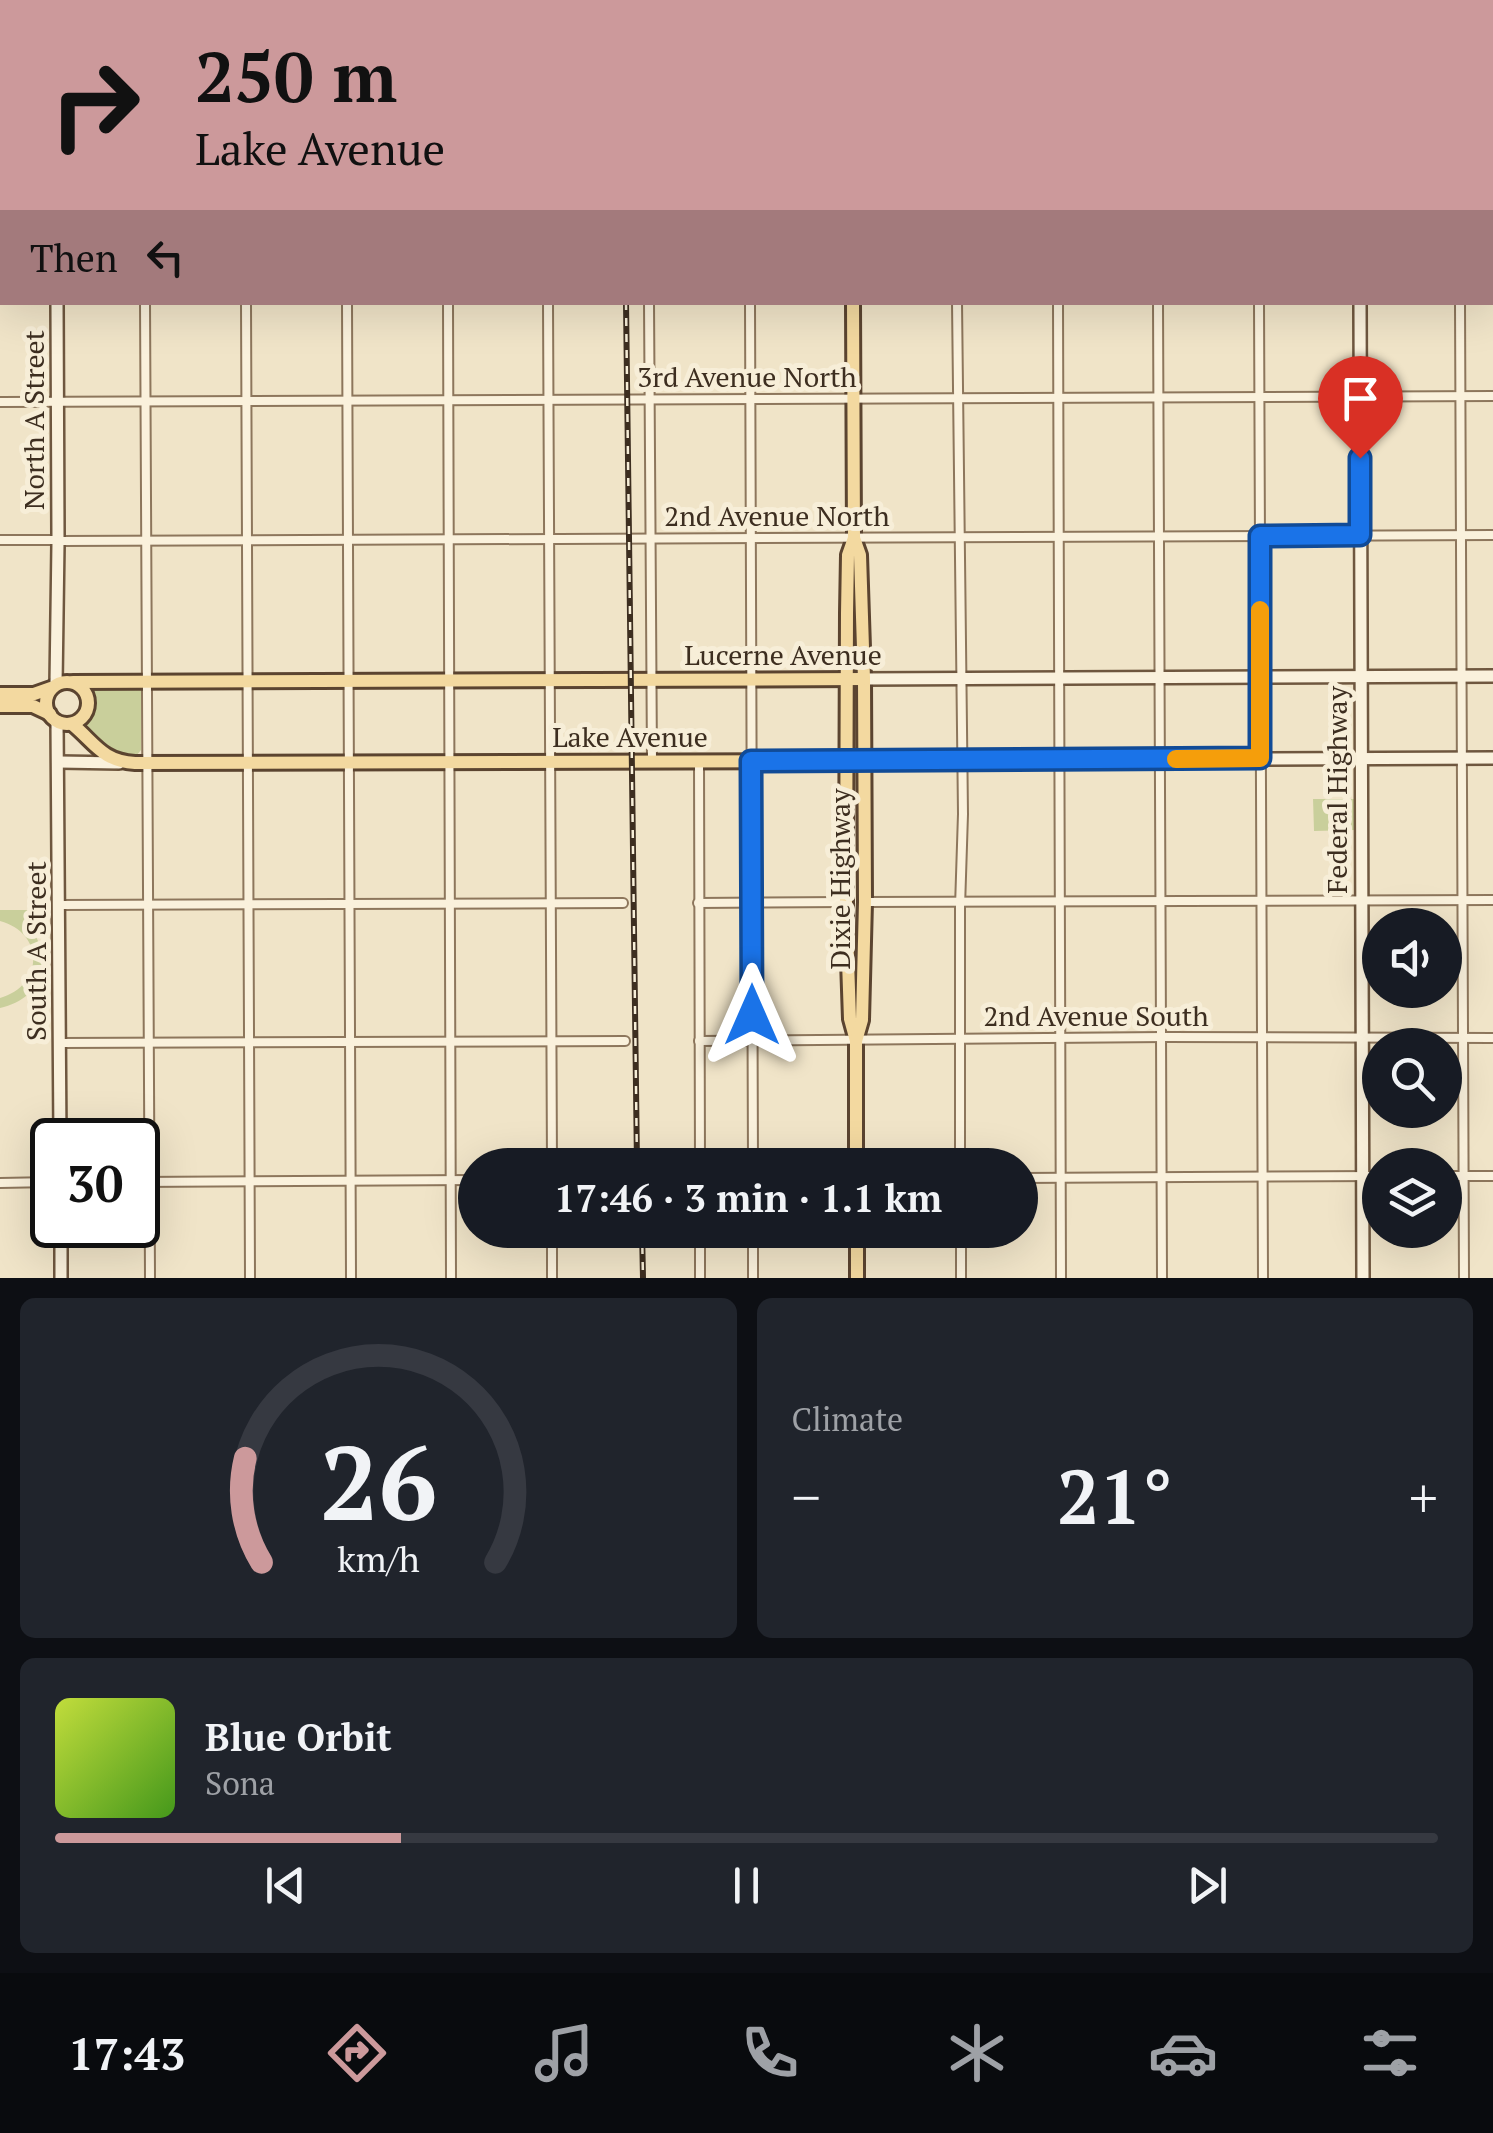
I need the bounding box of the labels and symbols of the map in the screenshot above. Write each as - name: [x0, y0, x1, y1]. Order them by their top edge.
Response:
- street label: North A Street: [15, 329, 52, 510]
- pin: [1318, 356, 1403, 459]
- street label: 3rd Avenue North: [637, 358, 857, 395]
- street label: 2nd Avenue North: [664, 497, 890, 534]
- street label: Lucerne Avenue: [684, 636, 882, 673]
- street label: Federal Highway: [1318, 685, 1355, 894]
- street label: Lake Avenue: [552, 718, 708, 755]
- street label: Dixie Highway: [821, 788, 858, 969]
- street label: South A Street: [17, 861, 54, 1041]
- position arrow: [700, 963, 804, 1067]
- street label: 2nd Avenue South: [983, 997, 1209, 1034]
- speed limit sign: 30: [30, 1118, 160, 1248]

